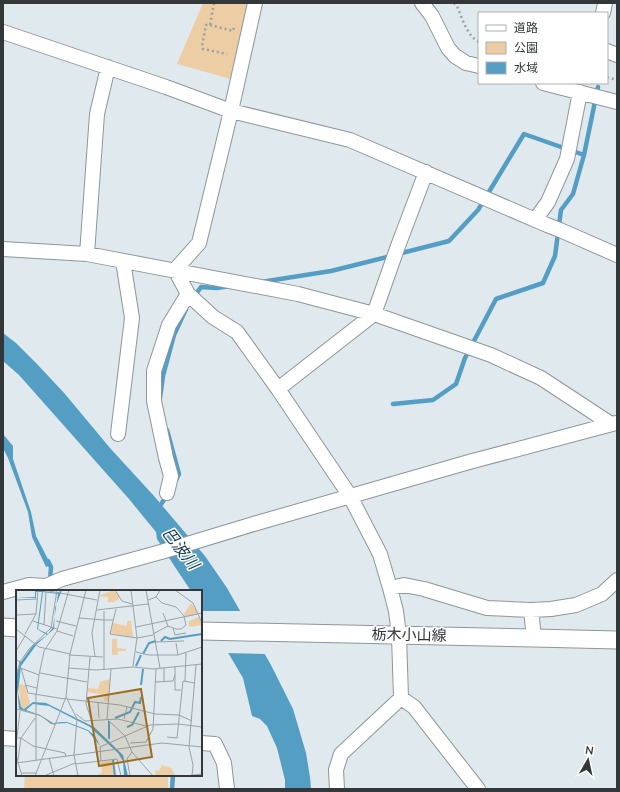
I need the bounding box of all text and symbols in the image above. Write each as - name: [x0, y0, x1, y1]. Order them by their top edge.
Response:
- legend: [478, 12, 608, 84]
- text: 道路: [514, 20, 538, 35]
- text: 公園: [514, 40, 538, 55]
- text: 水域: [514, 60, 538, 75]
- water label: 巴波川: [158, 523, 205, 575]
- inset map: [16, 590, 202, 776]
- street label: 栃木小山線: [371, 624, 447, 645]
- north arrow: [568, 740, 608, 780]
- text: N: [584, 743, 595, 758]

